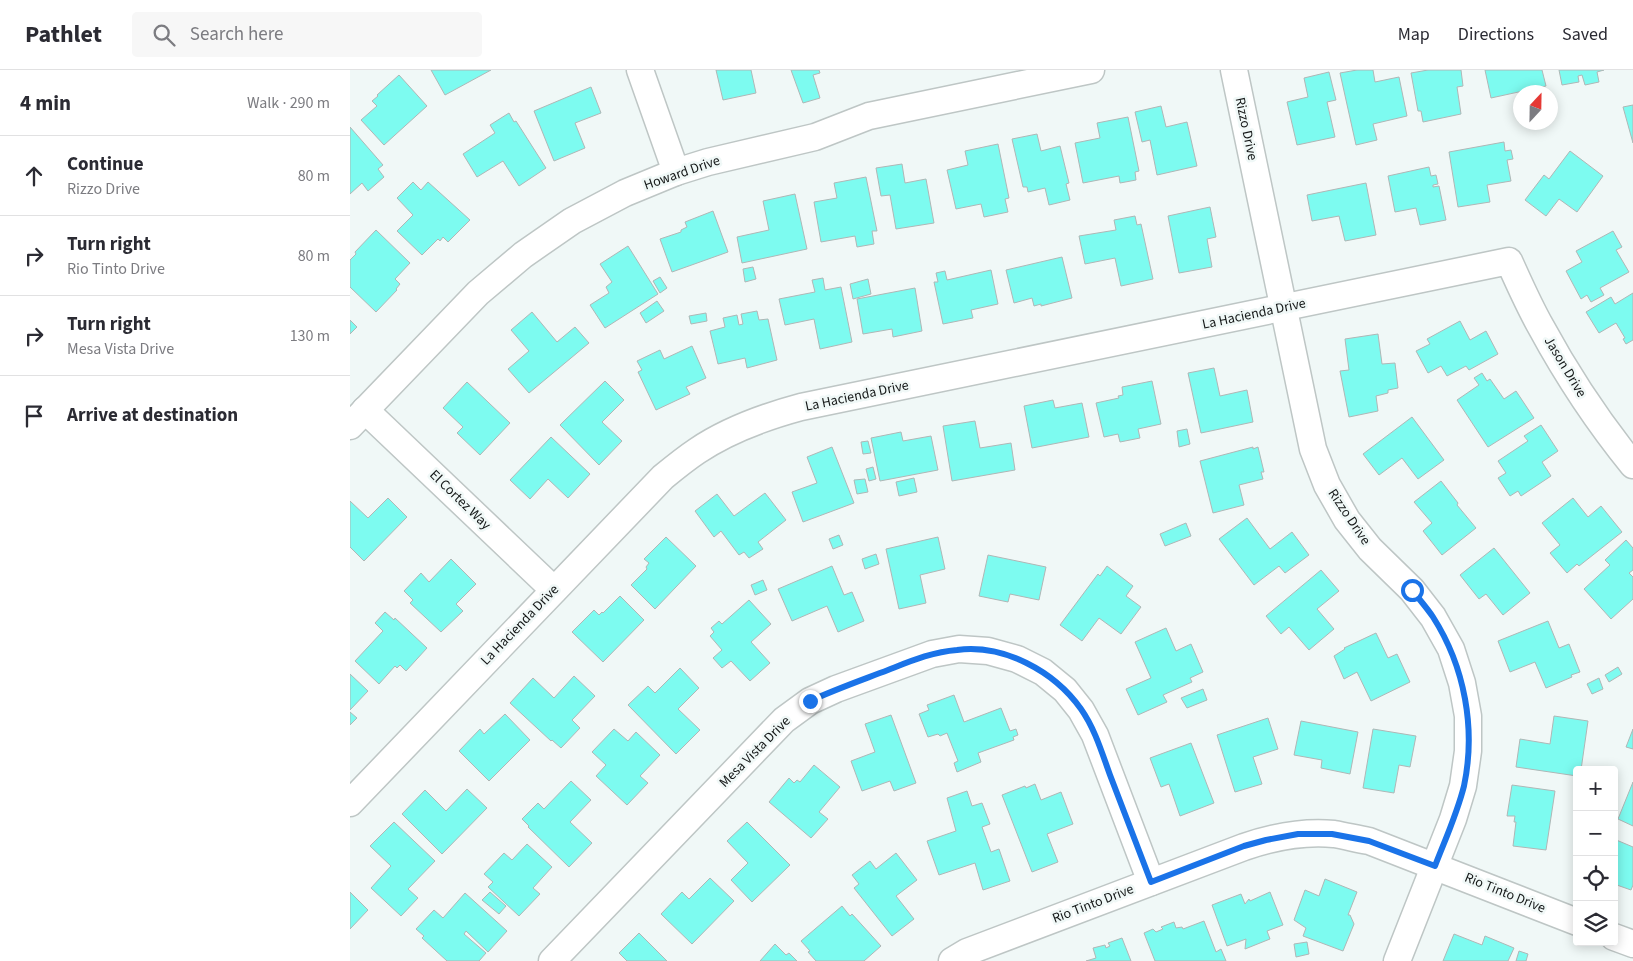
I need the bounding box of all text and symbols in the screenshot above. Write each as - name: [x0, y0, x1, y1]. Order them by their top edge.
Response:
- search box: [132, 12, 482, 57]
- text: Pathlet: [25, 17, 102, 52]
- icon: search: [150, 21, 178, 49]
- text: Search here: [190, 21, 284, 48]
- text: Map: [1398, 22, 1430, 47]
- text: Directions: [1458, 22, 1534, 47]
- text: Saved: [1562, 22, 1608, 47]
- north arrow: [1513, 85, 1558, 130]
- text: 4 min: [20, 88, 71, 118]
- text: Walk · 290 m: [247, 92, 330, 114]
- street label: Rizzo Drive: [1230, 96, 1262, 162]
- text: Continue: [67, 151, 144, 178]
- street label: Howard Drive: [641, 151, 723, 195]
- icon: ahead: [20, 162, 48, 190]
- text: 80 m: [298, 165, 330, 187]
- text: Rizzo Drive: [67, 178, 140, 200]
- text: Turn right: [67, 231, 151, 258]
- icon: right: [20, 242, 48, 270]
- text: 80 m: [298, 245, 330, 267]
- text: Rio Tinto Drive: [67, 258, 165, 280]
- street label: La Hacienda Drive: [1200, 293, 1308, 335]
- text: Turn right: [67, 311, 151, 338]
- icon: right: [20, 322, 48, 350]
- text: 130 m: [290, 325, 330, 347]
- street label: Jason Drive: [1539, 333, 1591, 401]
- text: Mesa Vista Drive: [67, 338, 174, 360]
- street label: La Hacienda Drive: [803, 375, 911, 417]
- icon: arrive: [20, 402, 48, 430]
- text: Arrive at destination: [67, 402, 238, 429]
- street label: El Cortez Way: [425, 465, 496, 535]
- street label: Rizzo Drive: [1323, 485, 1375, 549]
- route start: [1401, 579, 1424, 602]
- street label: La Hacienda Drive: [476, 580, 564, 670]
- route end: [799, 690, 822, 713]
- street label: Mesa Vista Drive: [715, 712, 795, 792]
- map controls: [1573, 766, 1618, 946]
- button: +: [1573, 766, 1618, 811]
- button: −: [1573, 811, 1618, 856]
- button: locate: [1573, 856, 1618, 901]
- street label: Rio Tinto Drive: [1462, 868, 1549, 918]
- street label: Rio Tinto Drive: [1049, 879, 1137, 929]
- button: layers: [1573, 901, 1618, 946]

